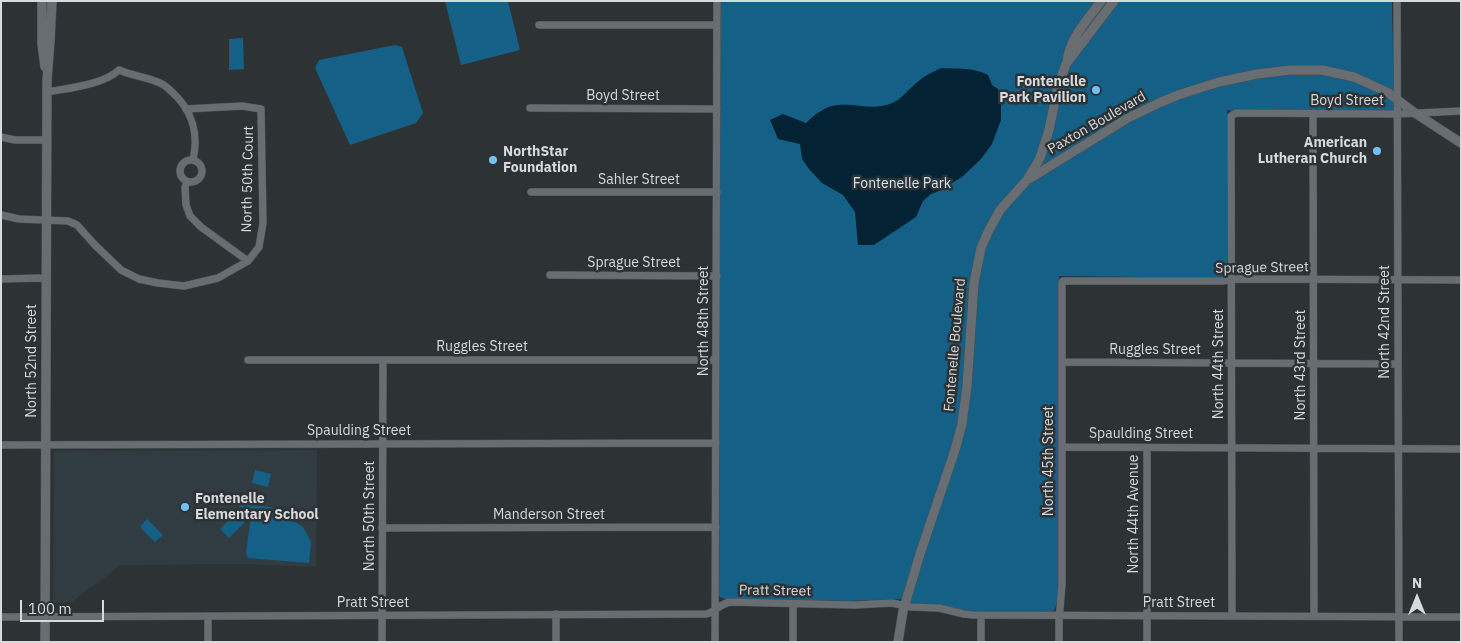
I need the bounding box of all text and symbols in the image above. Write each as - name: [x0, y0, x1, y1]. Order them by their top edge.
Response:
- place label: Fontenelle Park Pavilion: [999, 74, 1086, 106]
- marker: Fontenelle Park Pavilion: [1090, 84, 1102, 96]
- street label: Boyd Street: [586, 88, 660, 104]
- street label: Paxton Boulevard: [1045, 88, 1149, 158]
- street label: Boyd Street: [1310, 93, 1384, 109]
- street label: North 50th Court: [239, 126, 257, 232]
- place label: American Lutheran Church: [1258, 135, 1367, 168]
- place label: NorthStar Foundation: [503, 144, 577, 176]
- marker: American Lutheran Church: [1371, 145, 1383, 157]
- marker: NorthStar Foundation: [487, 154, 499, 166]
- street label: Sahler Street: [598, 172, 680, 188]
- park label: Fontenelle Park: [853, 176, 951, 192]
- street label: Sprague Street: [587, 255, 681, 271]
- street label: Sprague Street: [1215, 259, 1309, 277]
- street label: North 42nd Street: [1377, 265, 1393, 379]
- street label: North 48th Street: [696, 266, 712, 376]
- street label: Fontenelle Boulevard: [941, 278, 969, 412]
- street label: North 52nd Street: [24, 304, 40, 418]
- street label: North 44th Street: [1211, 309, 1227, 419]
- street label: North 43rd Street: [1293, 310, 1309, 420]
- street label: Ruggles Street: [436, 339, 528, 355]
- street label: Ruggles Street: [1109, 342, 1201, 358]
- street label: North 45th Street: [1041, 406, 1057, 516]
- street label: Spaulding Street: [307, 423, 411, 439]
- street label: Spaulding Street: [1089, 426, 1193, 442]
- street label: North 44th Avenue: [1126, 455, 1142, 573]
- street label: North 50th Street: [362, 461, 378, 571]
- place label: Fontenelle Elementary School: [195, 491, 319, 524]
- marker: Fontenelle Elementary School: [179, 501, 191, 513]
- street label: Manderson Street: [493, 507, 605, 523]
- north arrow: [1392, 573, 1442, 623]
- text: N: [1412, 574, 1422, 592]
- street label: Pratt Street: [739, 582, 811, 600]
- scale bar: [22, 590, 106, 622]
- street label: Pratt Street: [337, 595, 409, 611]
- street label: Pratt Street: [1143, 595, 1215, 611]
- text: 100 m: [28, 599, 72, 618]

